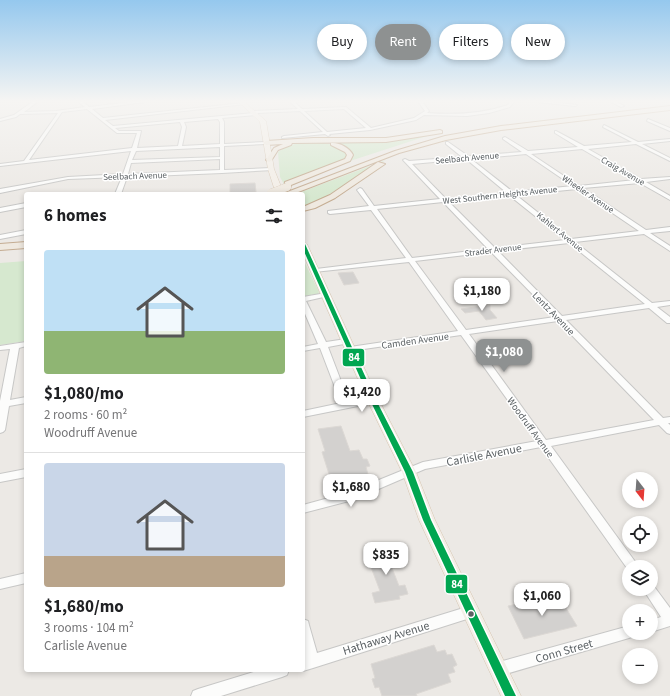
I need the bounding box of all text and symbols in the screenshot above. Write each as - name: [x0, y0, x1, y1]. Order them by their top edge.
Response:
- chip: Buy: [317, 24, 367, 60]
- chip: Rent: [375, 24, 431, 60]
- chip: Filters: [439, 24, 503, 60]
- chip: New: [511, 24, 565, 60]
- street label: Seelbach Avenue: [435, 149, 500, 168]
- street label: Craig Avenue: [598, 154, 648, 190]
- street label: Seelbach Avenue: [103, 169, 168, 184]
- street label: Wheeler Avenue: [559, 172, 617, 217]
- street label: West Southern Heights Avenue: [442, 183, 558, 208]
- text: 6 homes: [44, 204, 106, 228]
- icon: filters: [263, 205, 285, 227]
- street label: Kahlert Avenue: [533, 209, 586, 256]
- street label: Strader Avenue: [464, 240, 523, 260]
- icon: home: [129, 276, 201, 348]
- pin: $1,180: [449, 278, 515, 312]
- text: $1,180: [463, 282, 501, 300]
- street label: Lentz Avenue: [529, 289, 578, 339]
- street label: Camden Avenue: [381, 329, 450, 353]
- pin: $1,080: [471, 339, 537, 373]
- text: $1,080: [485, 343, 523, 361]
- line badge: 84: [342, 348, 365, 367]
- text: 84: [348, 350, 360, 365]
- pin: $1,420: [329, 379, 395, 413]
- text: $1,080/mo: [44, 382, 124, 406]
- text: $1,420: [343, 383, 381, 401]
- street label: Woodruff Avenue: [503, 394, 557, 461]
- text: 2 rooms · 60 m²: [44, 406, 127, 424]
- text: Woodruff Avenue: [44, 424, 137, 442]
- street label: Carlisle Avenue: [445, 440, 523, 471]
- north arrow: [622, 472, 658, 508]
- map controls: [622, 472, 658, 684]
- pin: $1,680: [318, 474, 384, 508]
- text: $1,680: [332, 478, 370, 496]
- icon: home: [129, 489, 201, 561]
- button: locate: [622, 516, 658, 552]
- pin: $835: [362, 542, 410, 576]
- text: $835: [372, 546, 400, 564]
- button: layers: [622, 560, 658, 596]
- line badge: 84: [445, 574, 468, 594]
- text: 84: [451, 577, 463, 592]
- pin: $1,060: [509, 583, 575, 617]
- text: $1,060: [523, 587, 561, 605]
- text: $1,680/mo: [44, 595, 124, 619]
- button: +: [622, 604, 658, 640]
- unlabelled marker: [466, 609, 476, 619]
- street label: Hathaway Avenue: [341, 617, 432, 660]
- text: 3 rooms · 104 m²: [44, 619, 134, 637]
- street label: Conn Street: [533, 635, 595, 668]
- text: Carlisle Avenue: [44, 637, 127, 655]
- button: −: [622, 648, 658, 684]

